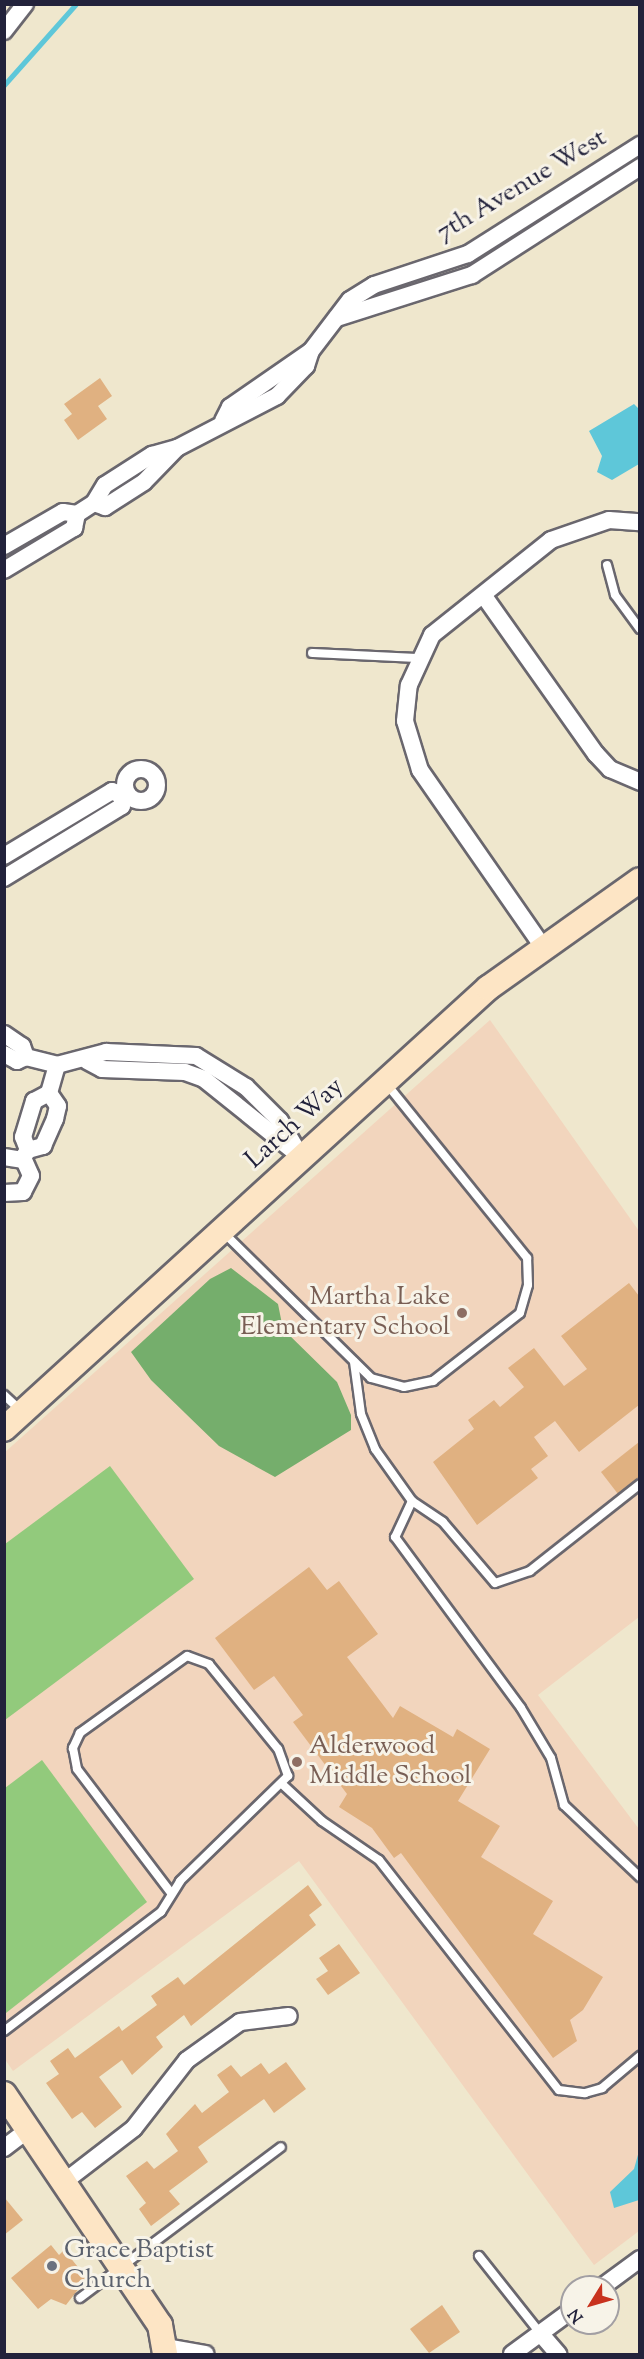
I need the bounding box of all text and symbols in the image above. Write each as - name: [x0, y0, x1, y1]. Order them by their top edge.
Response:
- street label: 7th Avenue West: [431, 123, 613, 249]
- street label: Larch Way: [239, 1072, 351, 1176]
- place label: Martha Lake Elementary School: [240, 1282, 450, 1344]
- marker: Martha Lake Elementary School: [455, 1306, 469, 1320]
- place label: Alderwood Middle School: [309, 1731, 472, 1792]
- marker: Alderwood Middle School: [290, 1755, 304, 1769]
- place label: Grace Baptist Church: [64, 2235, 214, 2296]
- marker: Grace Baptist Church: [45, 2259, 59, 2273]
- north arrow: [560, 2275, 620, 2335]
- text: N: [564, 2303, 590, 2327]

